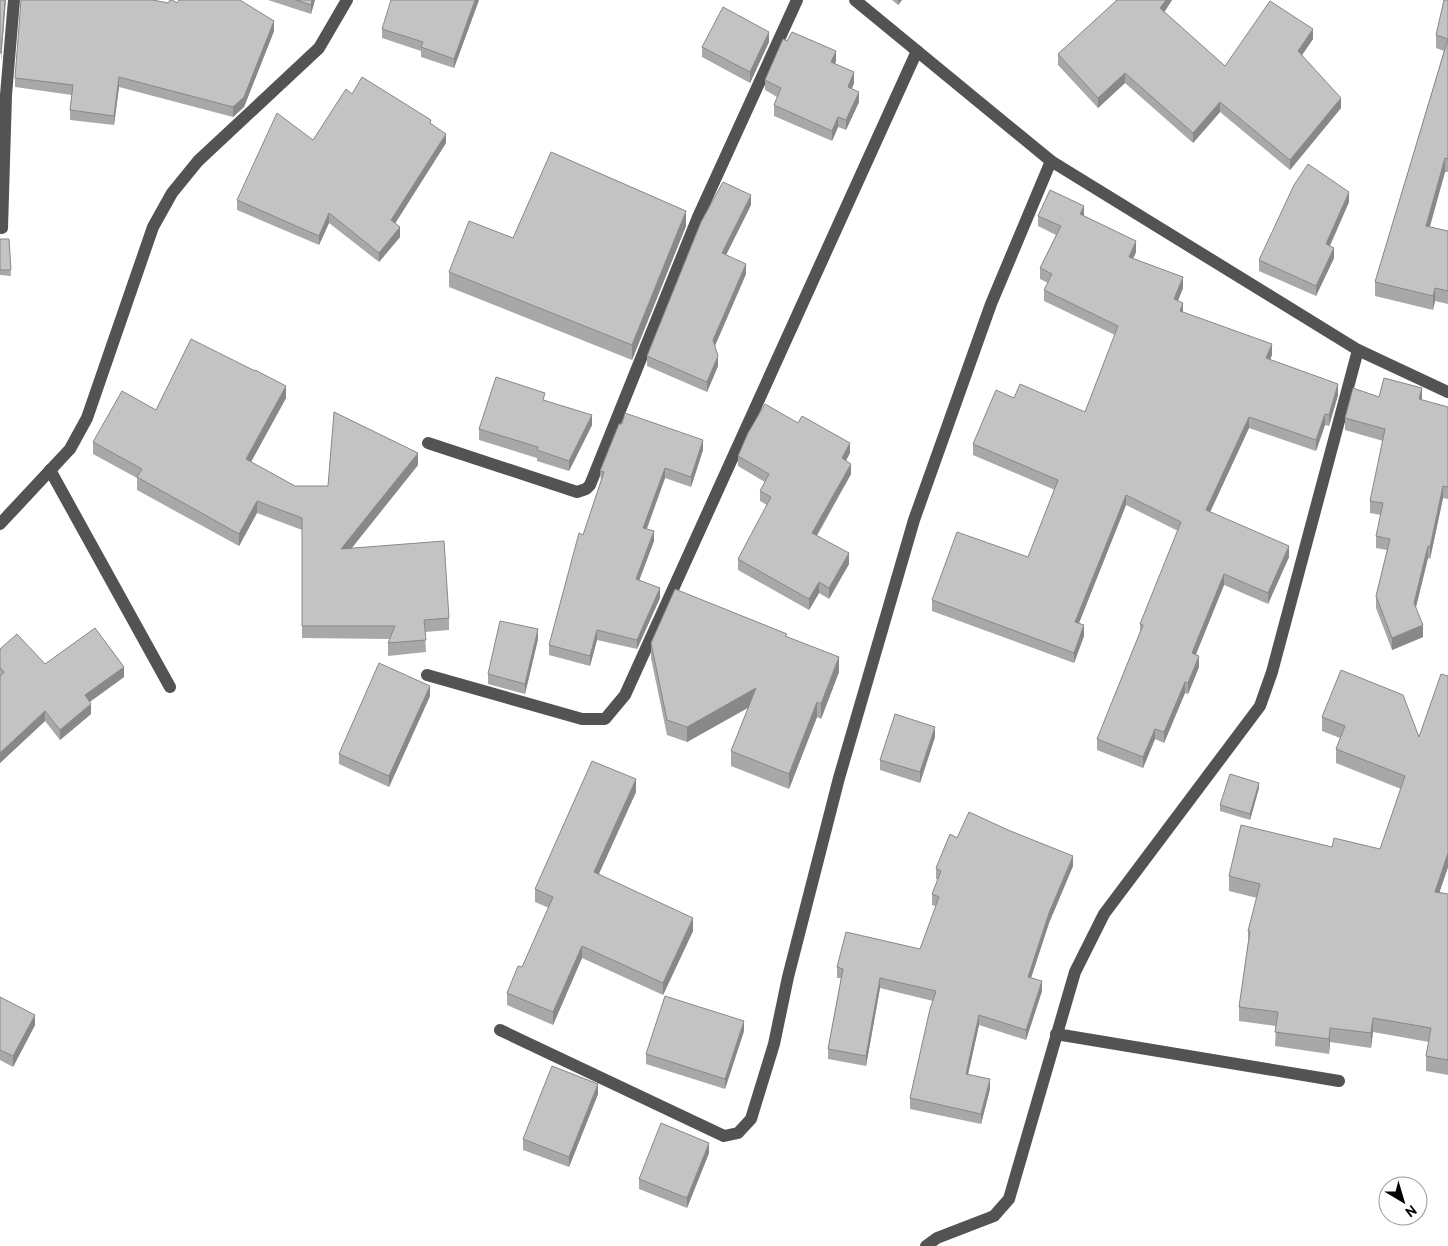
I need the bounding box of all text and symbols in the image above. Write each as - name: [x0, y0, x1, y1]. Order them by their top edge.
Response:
- north arrow: [1378, 1176, 1428, 1226]
- text: N: [1401, 1200, 1419, 1220]

